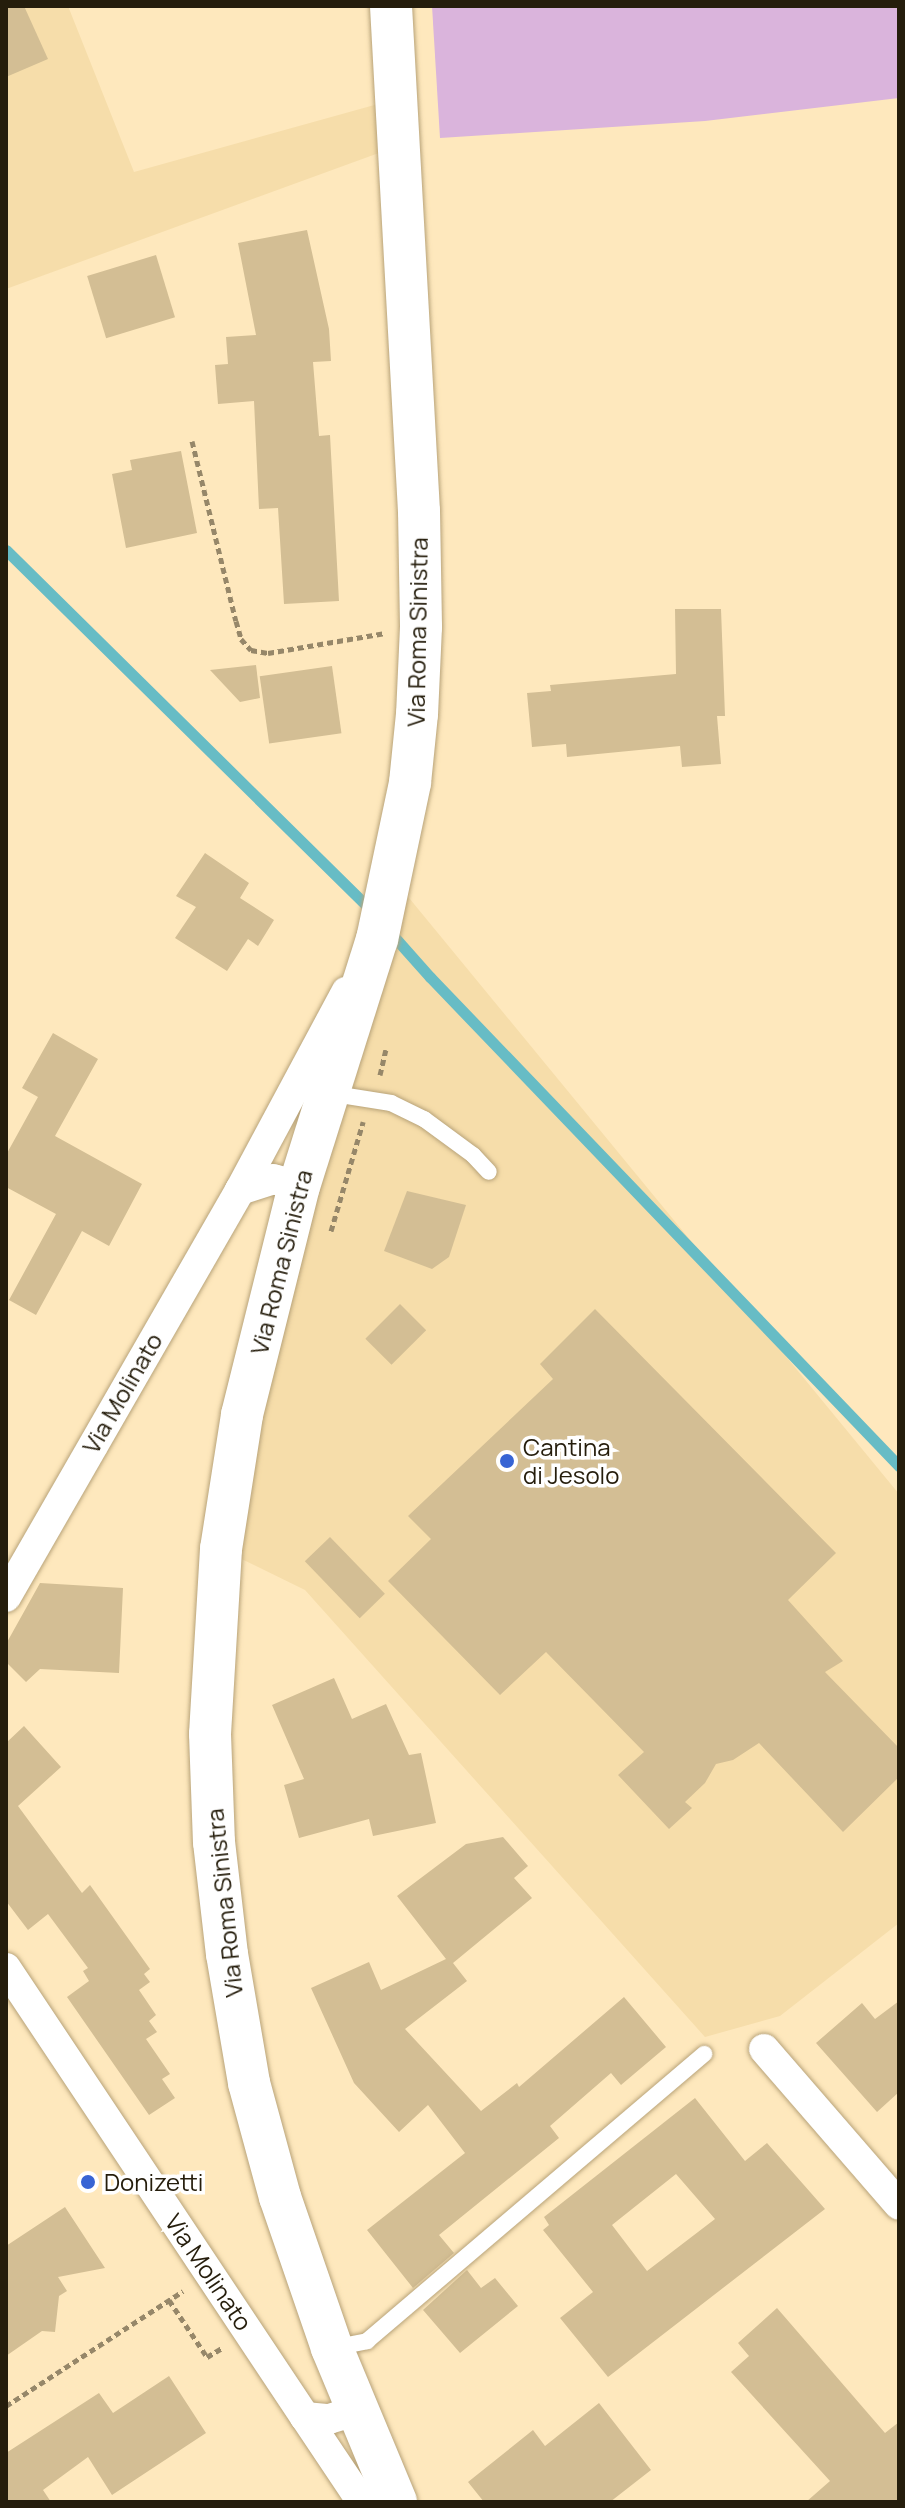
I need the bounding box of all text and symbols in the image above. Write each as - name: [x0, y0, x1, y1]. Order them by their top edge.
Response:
- street label: Via Roma Sinistra: [401, 537, 433, 727]
- street label: Via Roma Sinistra: [244, 1167, 318, 1357]
- street label: Via Molinato: [76, 1328, 168, 1458]
- place label: Cantina di Jesolo: [523, 1433, 619, 1489]
- marker: Cantina di Jesolo: [498, 1452, 516, 1470]
- street label: Via Roma Sinistra: [200, 1807, 248, 1999]
- place label: Donizetti: [104, 2168, 203, 2196]
- marker: Donizetti: [79, 2173, 97, 2191]
- street label: Via Molinato: [160, 2208, 258, 2336]

